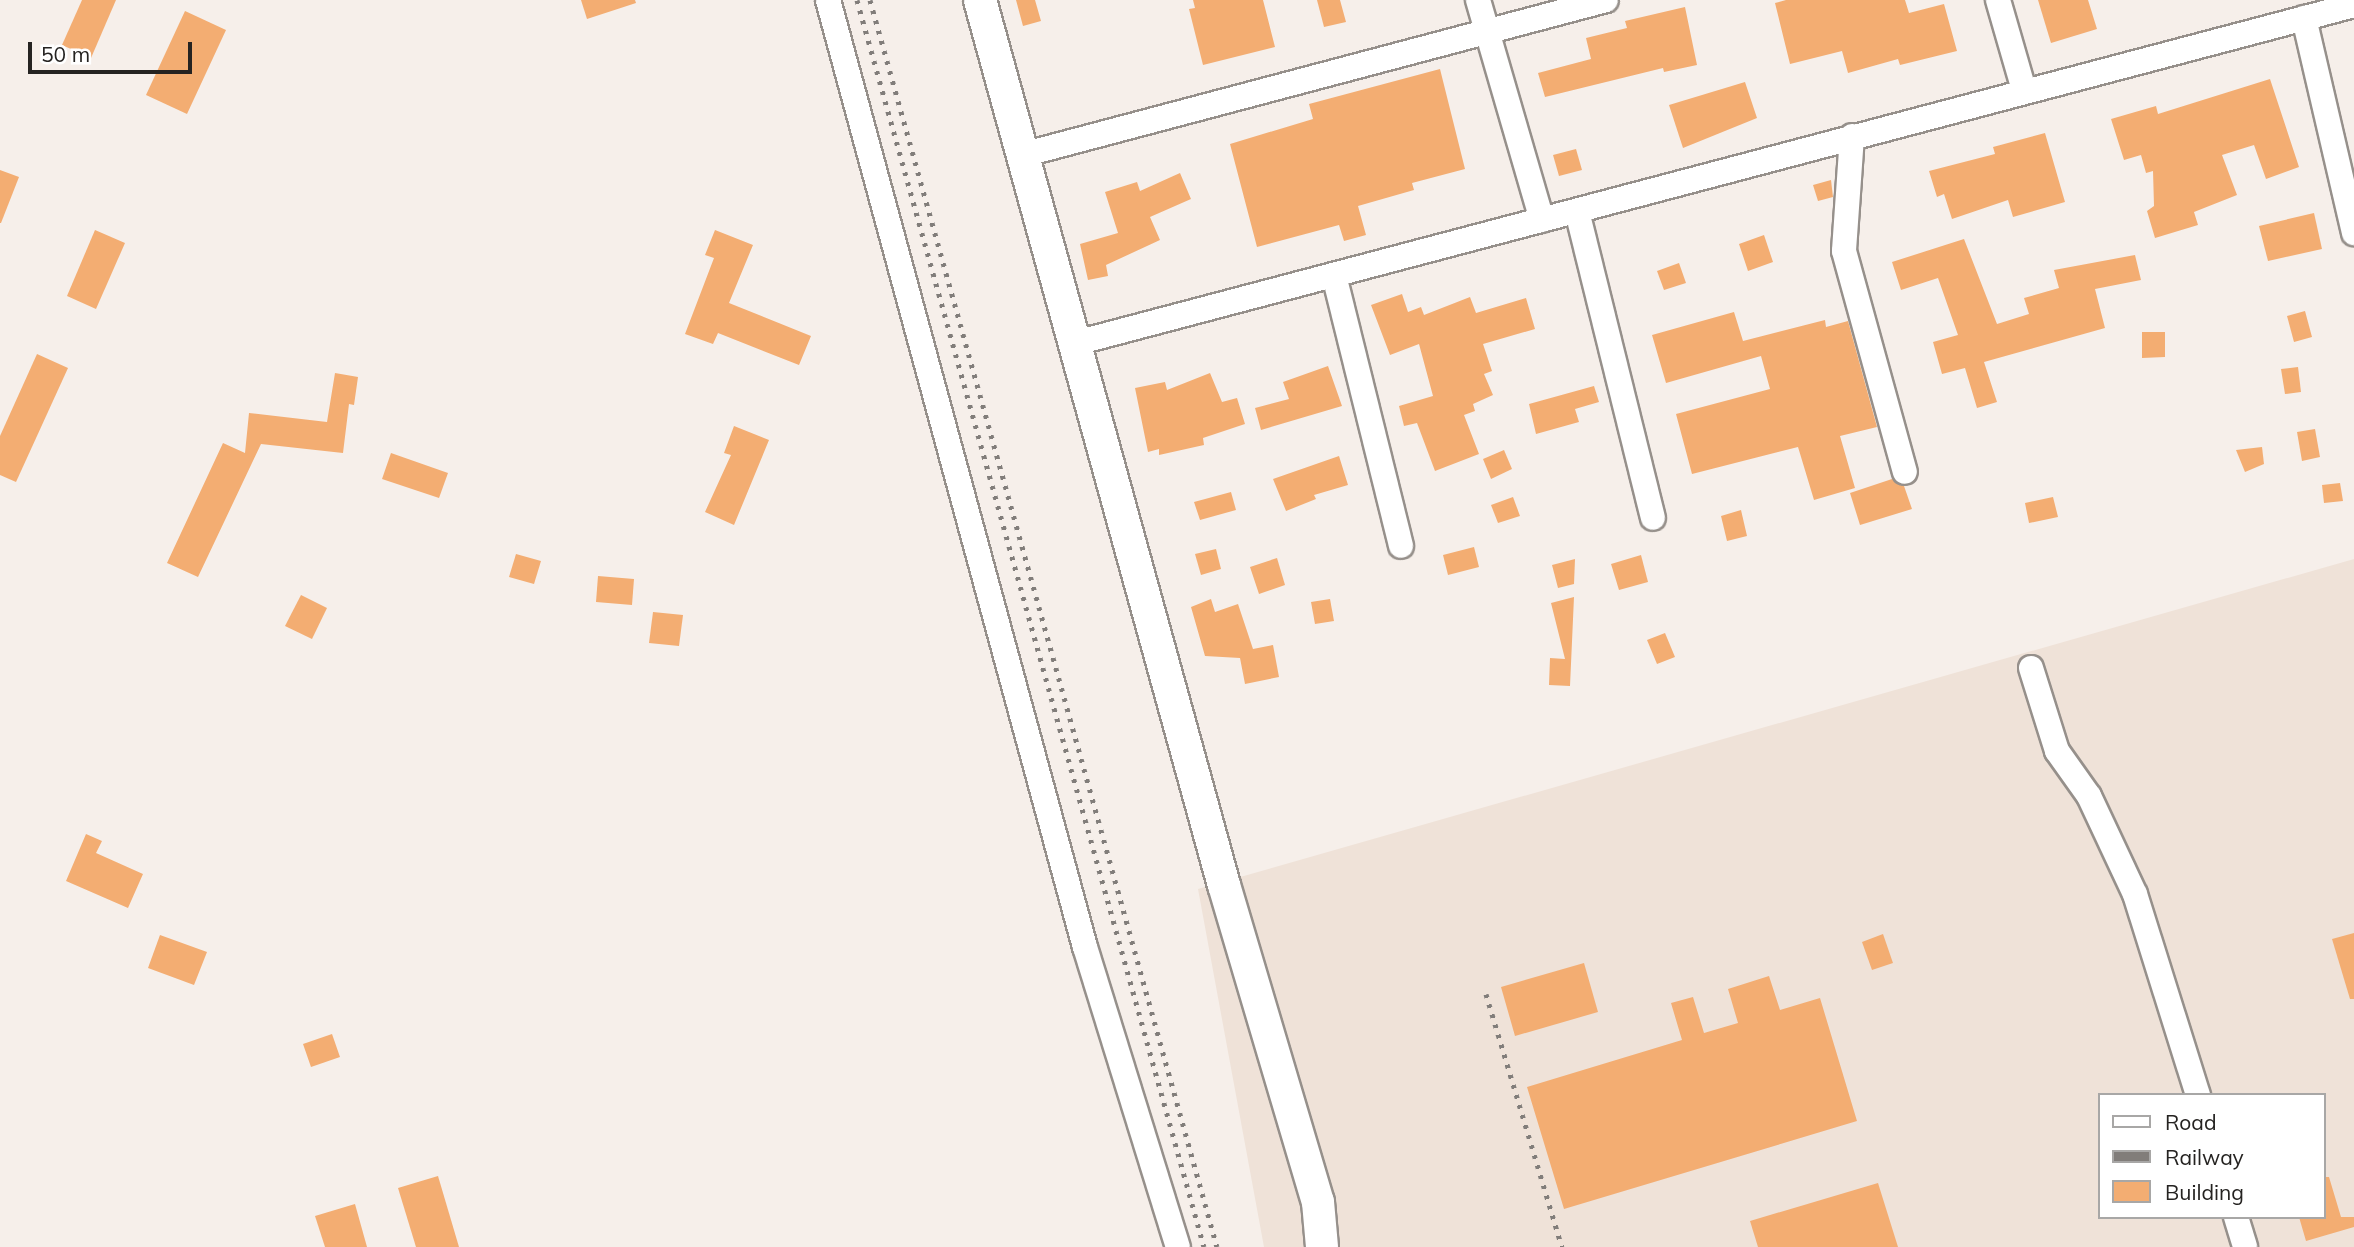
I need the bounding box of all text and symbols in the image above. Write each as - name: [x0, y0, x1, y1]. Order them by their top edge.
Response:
- scale bar: [32, 28, 196, 72]
- text: 50 m: [41, 41, 90, 67]
- legend: [2098, 1093, 2326, 1219]
- text: Road: [2165, 1109, 2216, 1135]
- text: Railway: [2165, 1144, 2244, 1170]
- text: Building: [2165, 1179, 2244, 1205]

